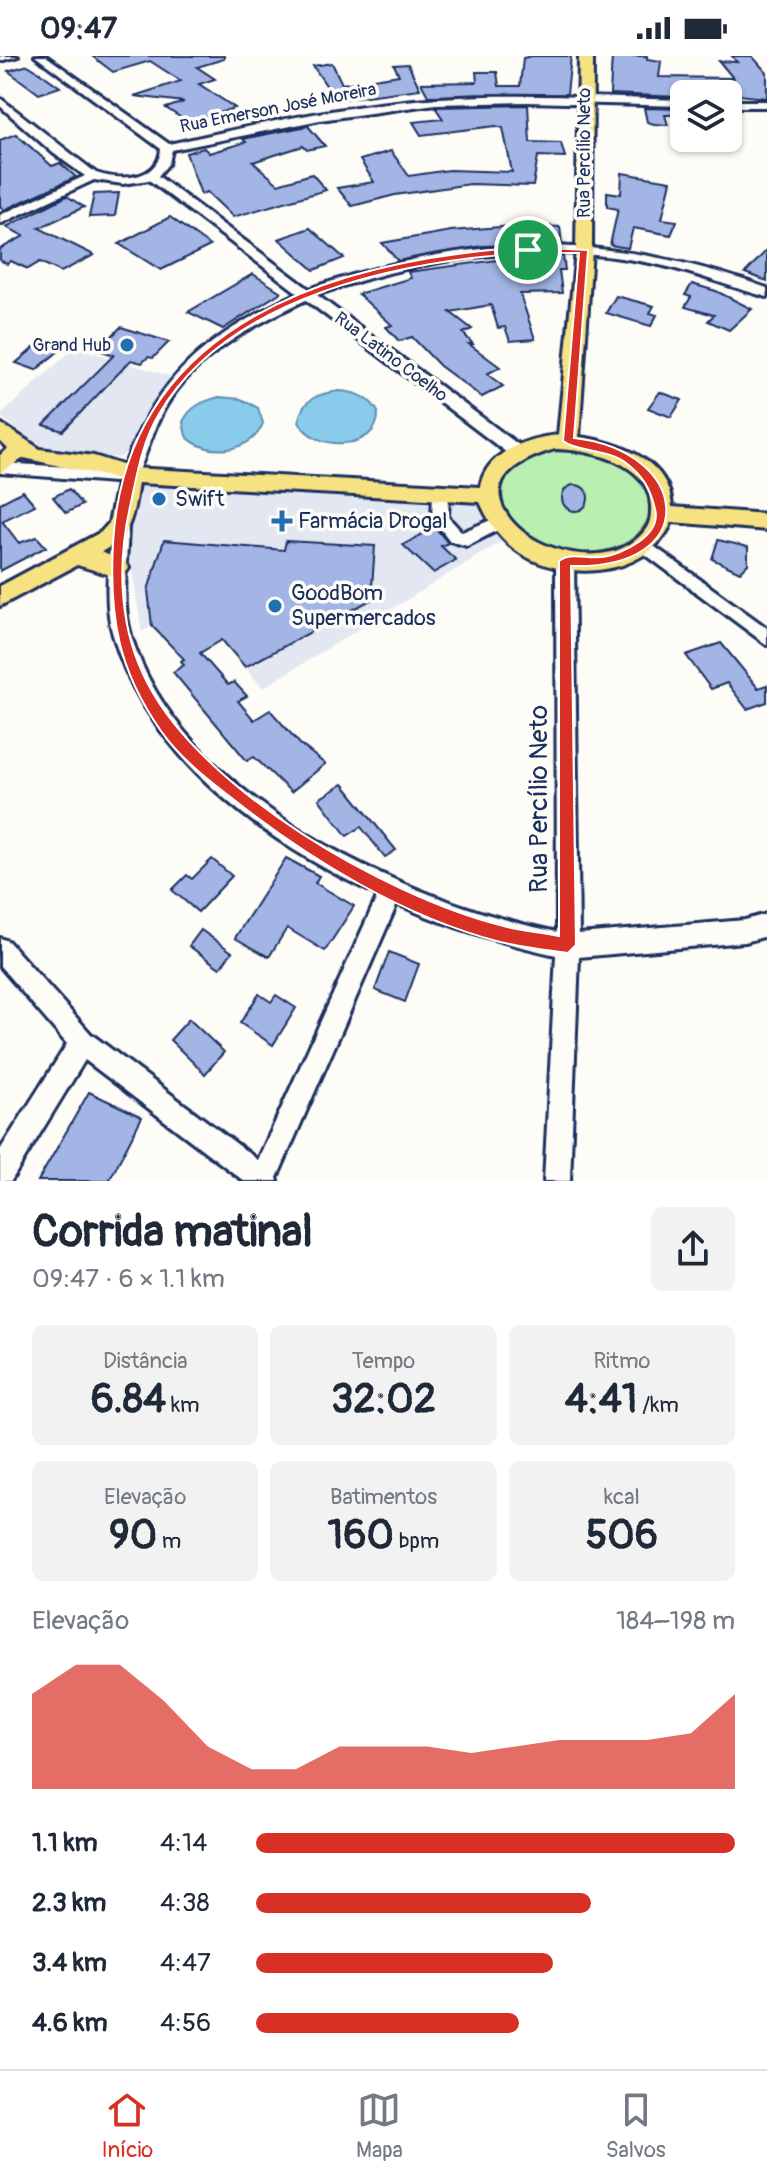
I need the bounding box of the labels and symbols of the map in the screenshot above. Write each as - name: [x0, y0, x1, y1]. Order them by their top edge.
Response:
- street label: Rua Emerson José Moreira: [178, 78, 378, 138]
- street label: Rua Percílio Neto: [573, 88, 596, 218]
- pin: [494, 216, 562, 284]
- street label: Rua Latino Coelho: [330, 307, 453, 407]
- place label: Grand Hub: [33, 334, 111, 357]
- marker: Grand Hub: [118, 336, 136, 354]
- place label: Swift: [175, 485, 225, 513]
- marker: Swift: [150, 490, 168, 508]
- place label: Farmácia Drogal: [298, 507, 447, 535]
- marker: Farmácia Drogal: [273, 512, 291, 530]
- place label: GoodBom Supermercados: [291, 579, 436, 632]
- marker: GoodBom Supermercados: [266, 597, 284, 615]
- street label: Rua Percílio Neto: [523, 705, 555, 893]

